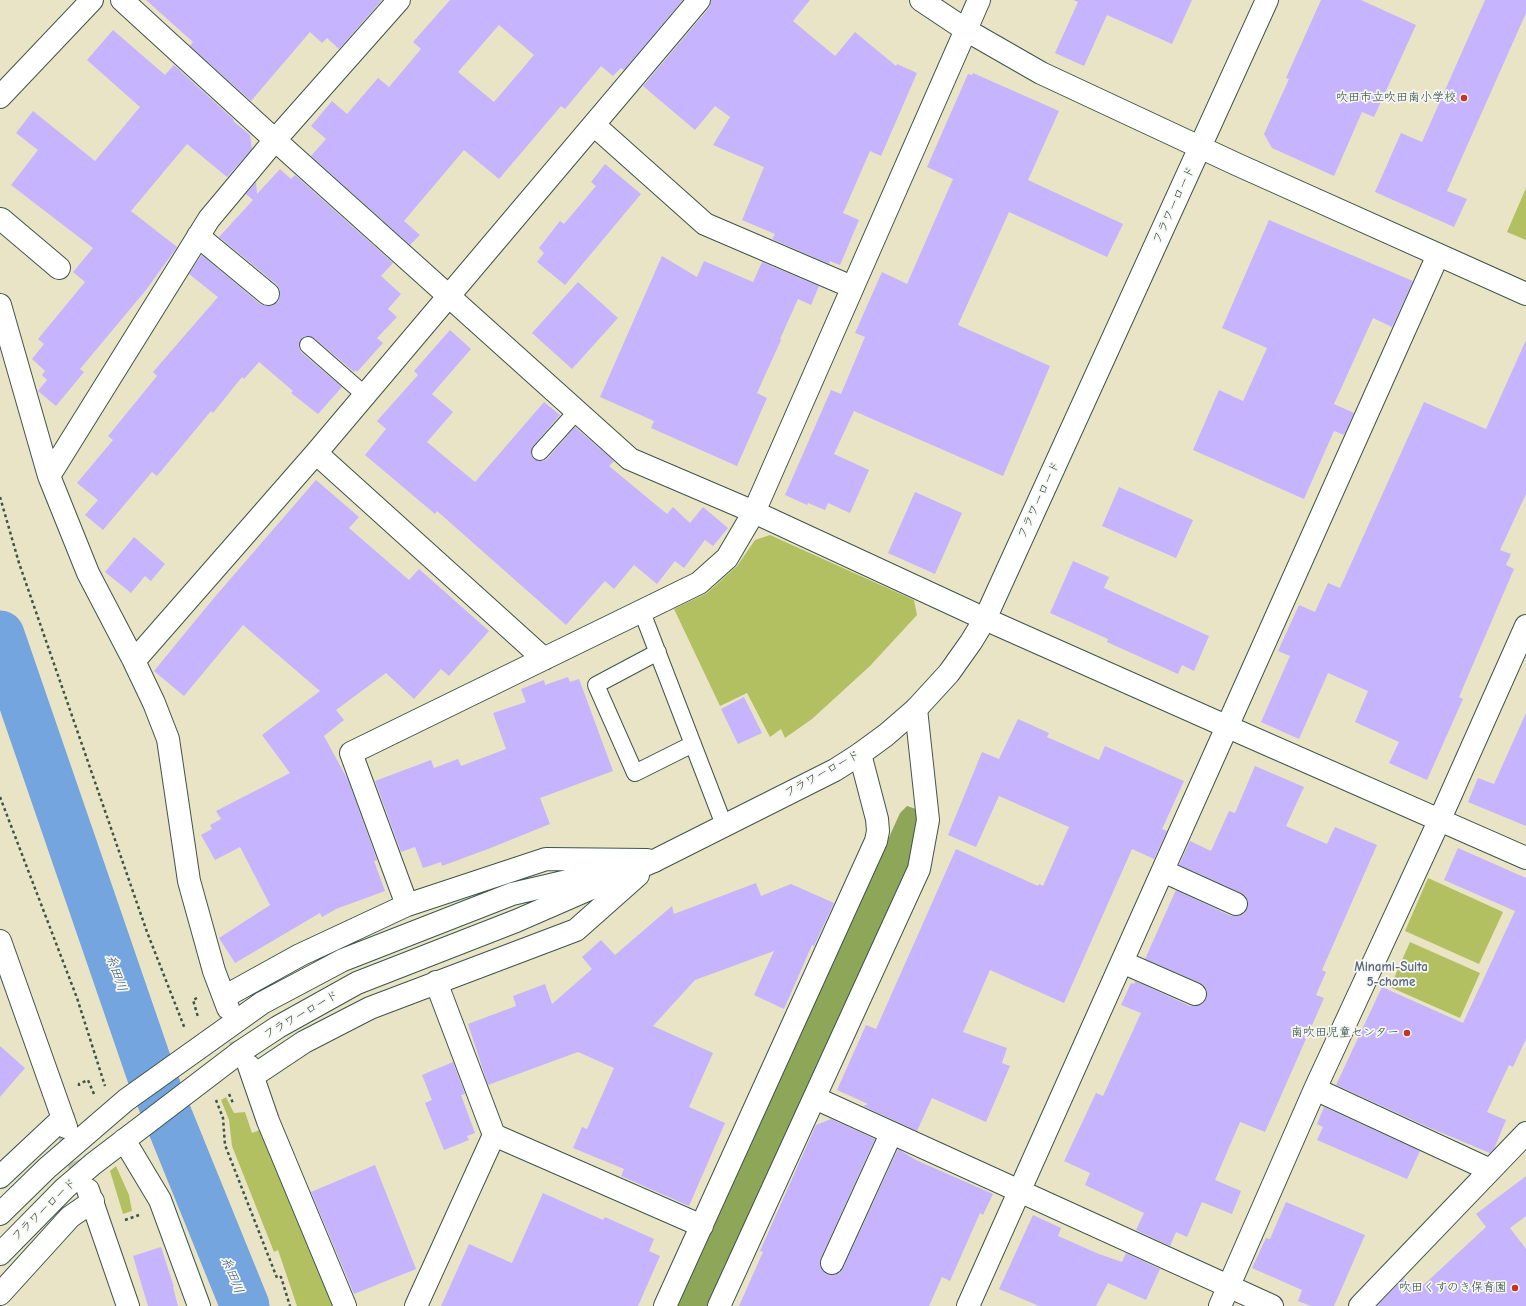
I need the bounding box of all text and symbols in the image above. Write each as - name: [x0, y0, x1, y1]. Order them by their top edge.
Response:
- place label: 吹田市立吹田南小学校: [1336, 91, 1456, 105]
- marker: 吹田市立吹田南小学校: [1459, 93, 1469, 103]
- street label: フラワーロード: [1150, 164, 1198, 246]
- street label: フラワーロード: [1015, 459, 1063, 541]
- street label: フラワーロード: [782, 747, 862, 801]
- water label: 糸田川: [102, 952, 130, 994]
- district label: Minami-Suita 5-chome: [1354, 959, 1428, 990]
- street label: フラワーロード: [261, 988, 341, 1042]
- place label: 南吹田児童センター: [1291, 1026, 1399, 1040]
- marker: 南吹田児童センター: [1402, 1028, 1412, 1038]
- street label: フラワーロード: [9, 1176, 79, 1244]
- water label: 糸田川: [217, 1254, 247, 1296]
- place label: 吹田くすのき保育園: [1399, 1281, 1507, 1295]
- marker: 吹田くすのき保育園: [1510, 1283, 1520, 1293]

